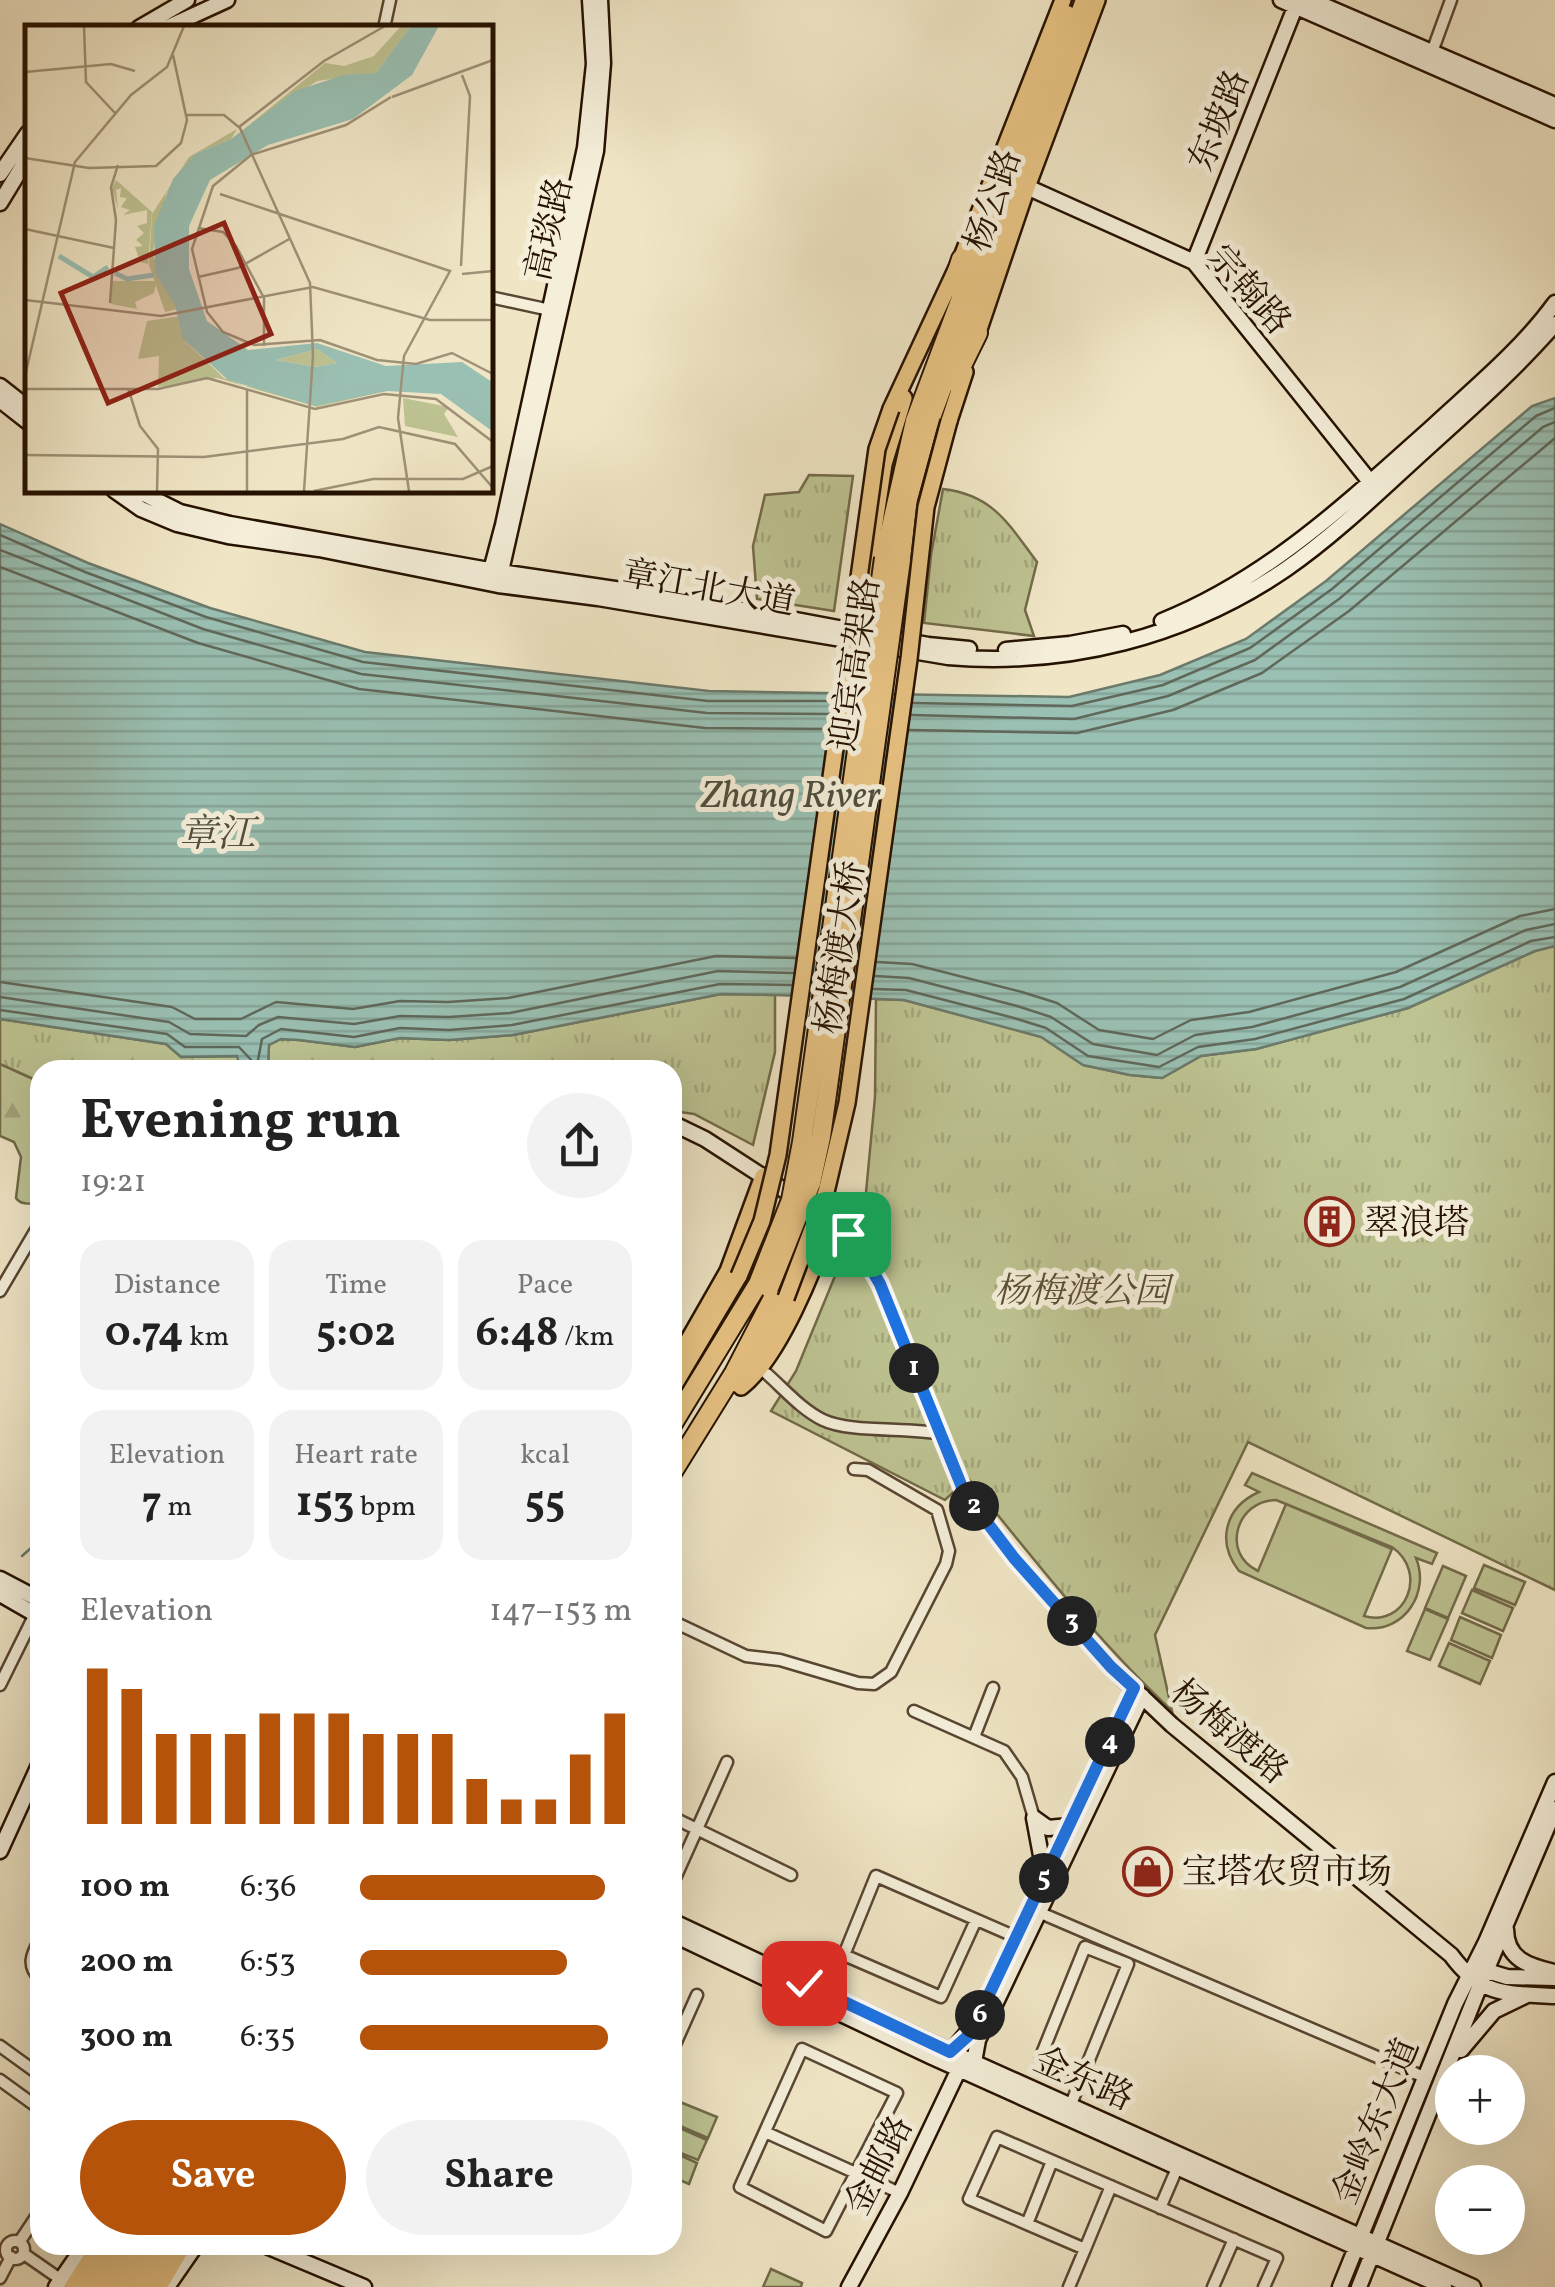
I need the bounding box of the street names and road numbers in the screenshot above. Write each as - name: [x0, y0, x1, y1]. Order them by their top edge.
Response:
- street label: 东坡路: [1179, 63, 1263, 179]
- street label: 杨公路: [955, 144, 1035, 258]
- street label: 高琰路: [516, 173, 586, 286]
- street label: 宗翰路: [1195, 236, 1300, 346]
- street label: 章江北大道: [618, 551, 799, 629]
- street label: 迎宾高架路: [821, 574, 893, 754]
- street label: 杨梅渡大桥: [806, 857, 878, 1037]
- street label: 杨梅渡路: [1159, 1670, 1297, 1797]
- street label: 金岭东大道: [1323, 2032, 1433, 2212]
- street label: 金东路: [1025, 2037, 1141, 2124]
- street label: 金邮路: [835, 2109, 926, 2224]

